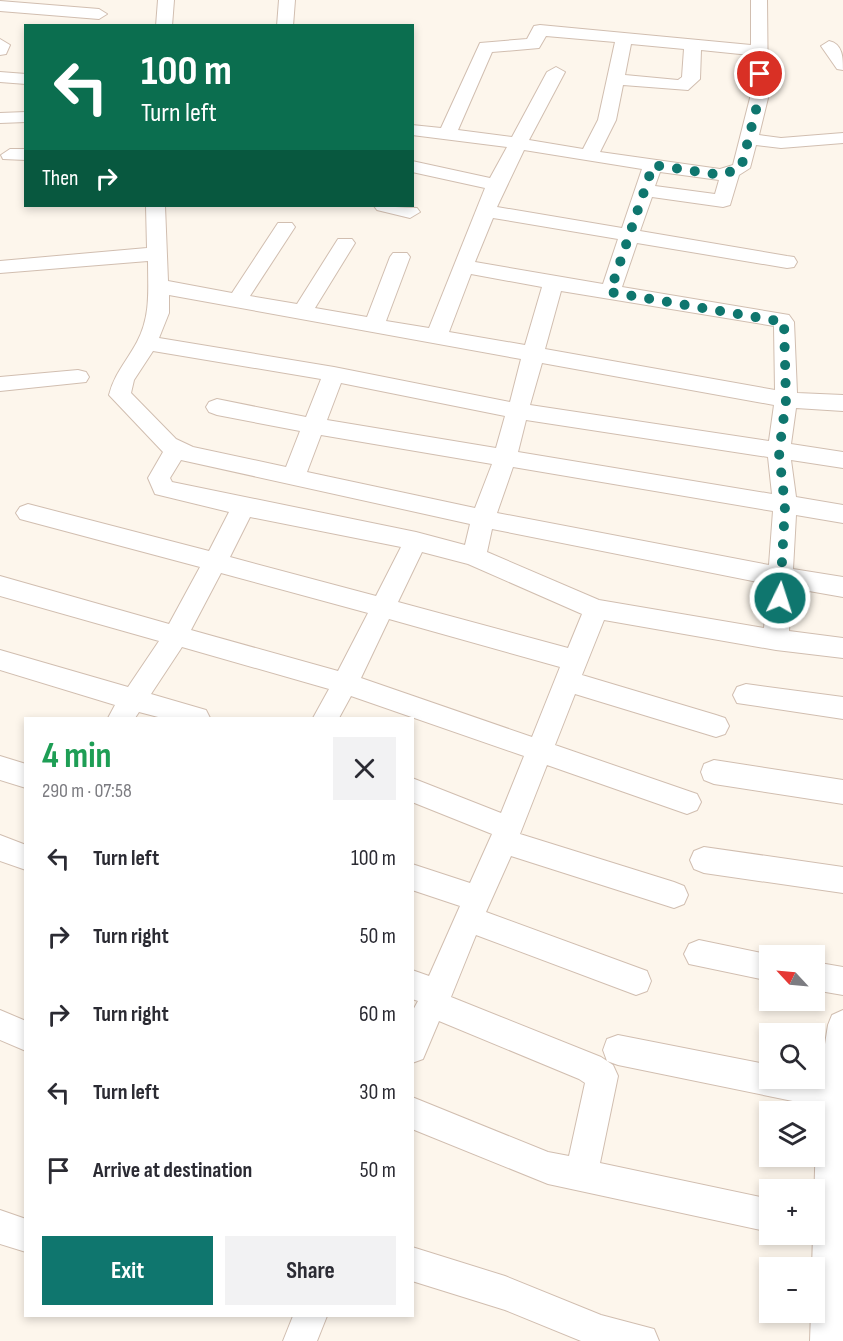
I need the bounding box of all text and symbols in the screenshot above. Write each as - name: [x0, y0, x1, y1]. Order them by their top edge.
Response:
- text: 100 m: [141, 46, 232, 97]
- icon: left: [42, 48, 120, 126]
- pin: [734, 48, 785, 99]
- icon: arrive: [743, 57, 776, 90]
- text: Turn left: [141, 97, 217, 129]
- icon: right: [90, 162, 123, 195]
- text: Then: [42, 165, 78, 192]
- position arrow: [748, 566, 812, 630]
- text: 4 min: [42, 735, 112, 778]
- button: close: [333, 737, 396, 800]
- text: 290 m · 07:58: [42, 779, 132, 803]
- icon: left: [42, 842, 75, 875]
- text: Turn left: [93, 845, 159, 872]
- text: 100 m: [351, 845, 396, 872]
- icon: right: [42, 920, 75, 953]
- text: Turn right: [93, 923, 169, 950]
- text: 50 m: [360, 923, 396, 950]
- north arrow: [759, 945, 825, 1011]
- map controls: [759, 945, 825, 1323]
- icon: right: [42, 998, 75, 1031]
- text: Turn right: [93, 1001, 169, 1028]
- text: 60 m: [359, 1001, 396, 1028]
- button: search: [759, 1023, 825, 1089]
- icon: left: [42, 1076, 75, 1109]
- text: Turn left: [93, 1079, 159, 1106]
- text: 30 m: [359, 1079, 396, 1106]
- button: layers: [759, 1101, 825, 1167]
- icon: arrive: [42, 1154, 75, 1187]
- text: Arrive at destination: [93, 1157, 252, 1184]
- text: 50 m: [360, 1157, 396, 1184]
- button: +: [759, 1179, 825, 1245]
- button: Exit: [42, 1236, 213, 1305]
- button: Share: [225, 1236, 396, 1305]
- button: −: [759, 1257, 825, 1323]

